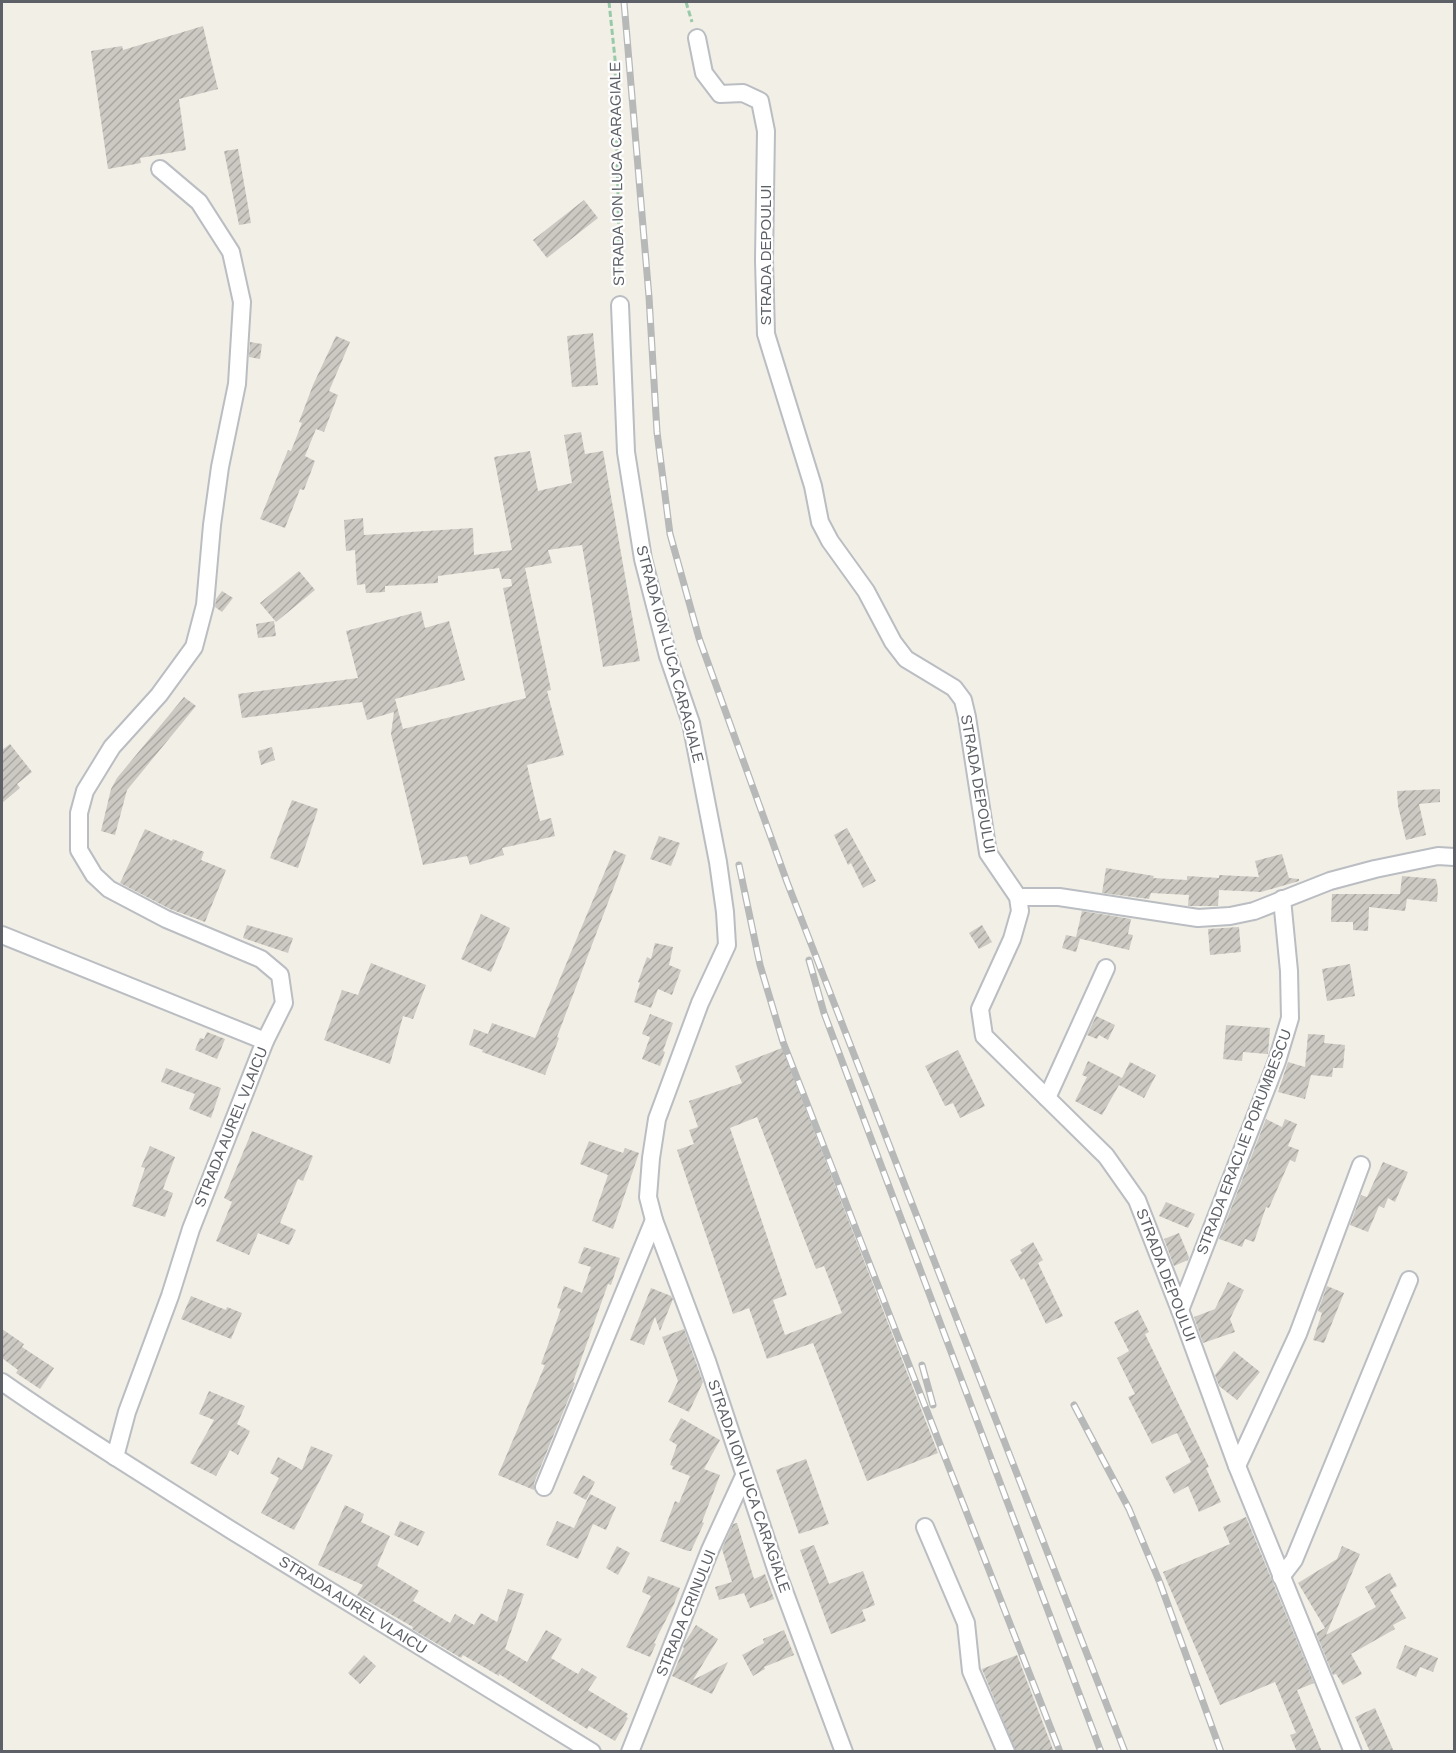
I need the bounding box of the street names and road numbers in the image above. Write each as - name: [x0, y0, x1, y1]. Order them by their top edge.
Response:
- street label: STRADA ION LUCA CARAGIALE: [606, 62, 627, 286]
- street label: STRADA DEPOULUI: [757, 185, 774, 325]
- street label: STRADA ION LUCA CARAGIALE: [633, 543, 708, 764]
- street label: STRADA DEPOULUI: [958, 713, 999, 855]
- street label: STRADA ERACLIE PORUMBESCU: [1193, 1027, 1294, 1257]
- street label: STRADA AUREL VLAICU: [191, 1044, 270, 1209]
- street label: STRADA DEPOULUI: [1133, 1206, 1200, 1344]
- street label: STRADA ION LUCA CARAGIALE: [705, 1377, 794, 1595]
- street label: STRADA CRINULUI: [652, 1547, 719, 1679]
- street label: STRADA AUREL VLAICU: [276, 1552, 430, 1657]

